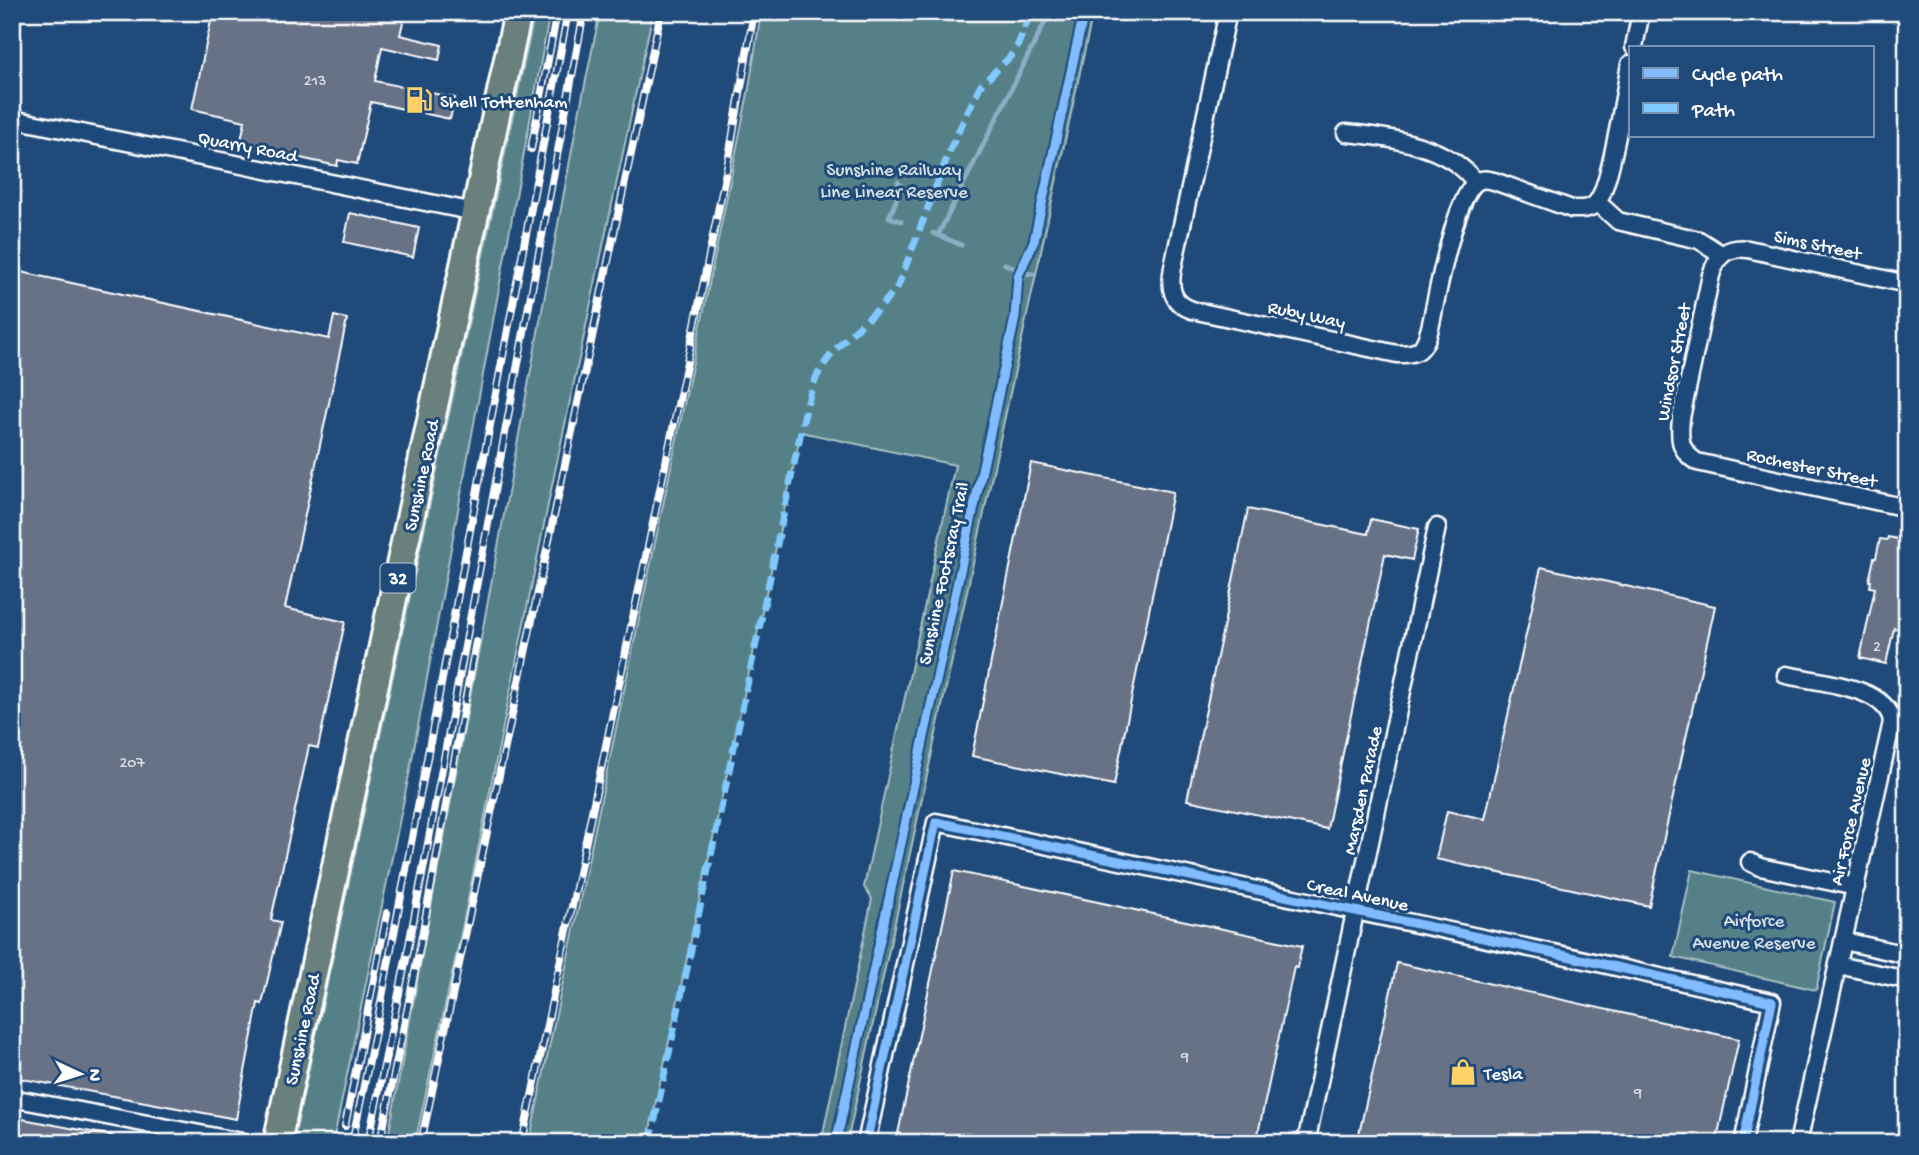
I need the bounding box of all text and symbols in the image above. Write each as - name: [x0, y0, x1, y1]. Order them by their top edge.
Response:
- legend: [1629, 46, 1874, 136]
- text: Cycle path: [1692, 64, 1783, 89]
- house number: 213: [304, 73, 326, 92]
- fuel station icon: Shell Tottenham: [404, 85, 434, 115]
- place label: Shell Tottenham: [440, 92, 568, 115]
- text: Path: [1691, 100, 1735, 125]
- street label: Quarry Road: [196, 128, 301, 170]
- park label: Sunshine Railway Line Linear Reserve: [820, 160, 968, 205]
- street label: Sims Street: [1772, 226, 1865, 267]
- street label: Ruby Way: [1265, 297, 1348, 336]
- street label: Windsor Street: [1653, 300, 1699, 423]
- street label: Sunshine Road: [400, 416, 447, 533]
- street label: Rochester Street: [1744, 444, 1881, 495]
- street label: Sunshine Footscray Trail: [915, 480, 976, 667]
- road number: 32: [380, 564, 416, 592]
- house number: 2: [1873, 639, 1881, 658]
- street label: Marsden Parade: [1340, 724, 1389, 857]
- house number: 207: [119, 755, 145, 774]
- street label: Air Force Avenue: [1826, 755, 1878, 888]
- street label: Creal Avenue: [1304, 874, 1410, 918]
- park label: Airforce Avenue Reserve: [1692, 911, 1816, 956]
- street label: Sunshine Road: [281, 970, 328, 1087]
- north arrow: [46, 1040, 116, 1110]
- house number: 9: [1180, 1049, 1189, 1068]
- shop icon: Tesla: [1448, 1057, 1478, 1087]
- place label: Tesla: [1483, 1064, 1524, 1087]
- text: N: [82, 1068, 105, 1082]
- house number: 9: [1633, 1085, 1642, 1104]

